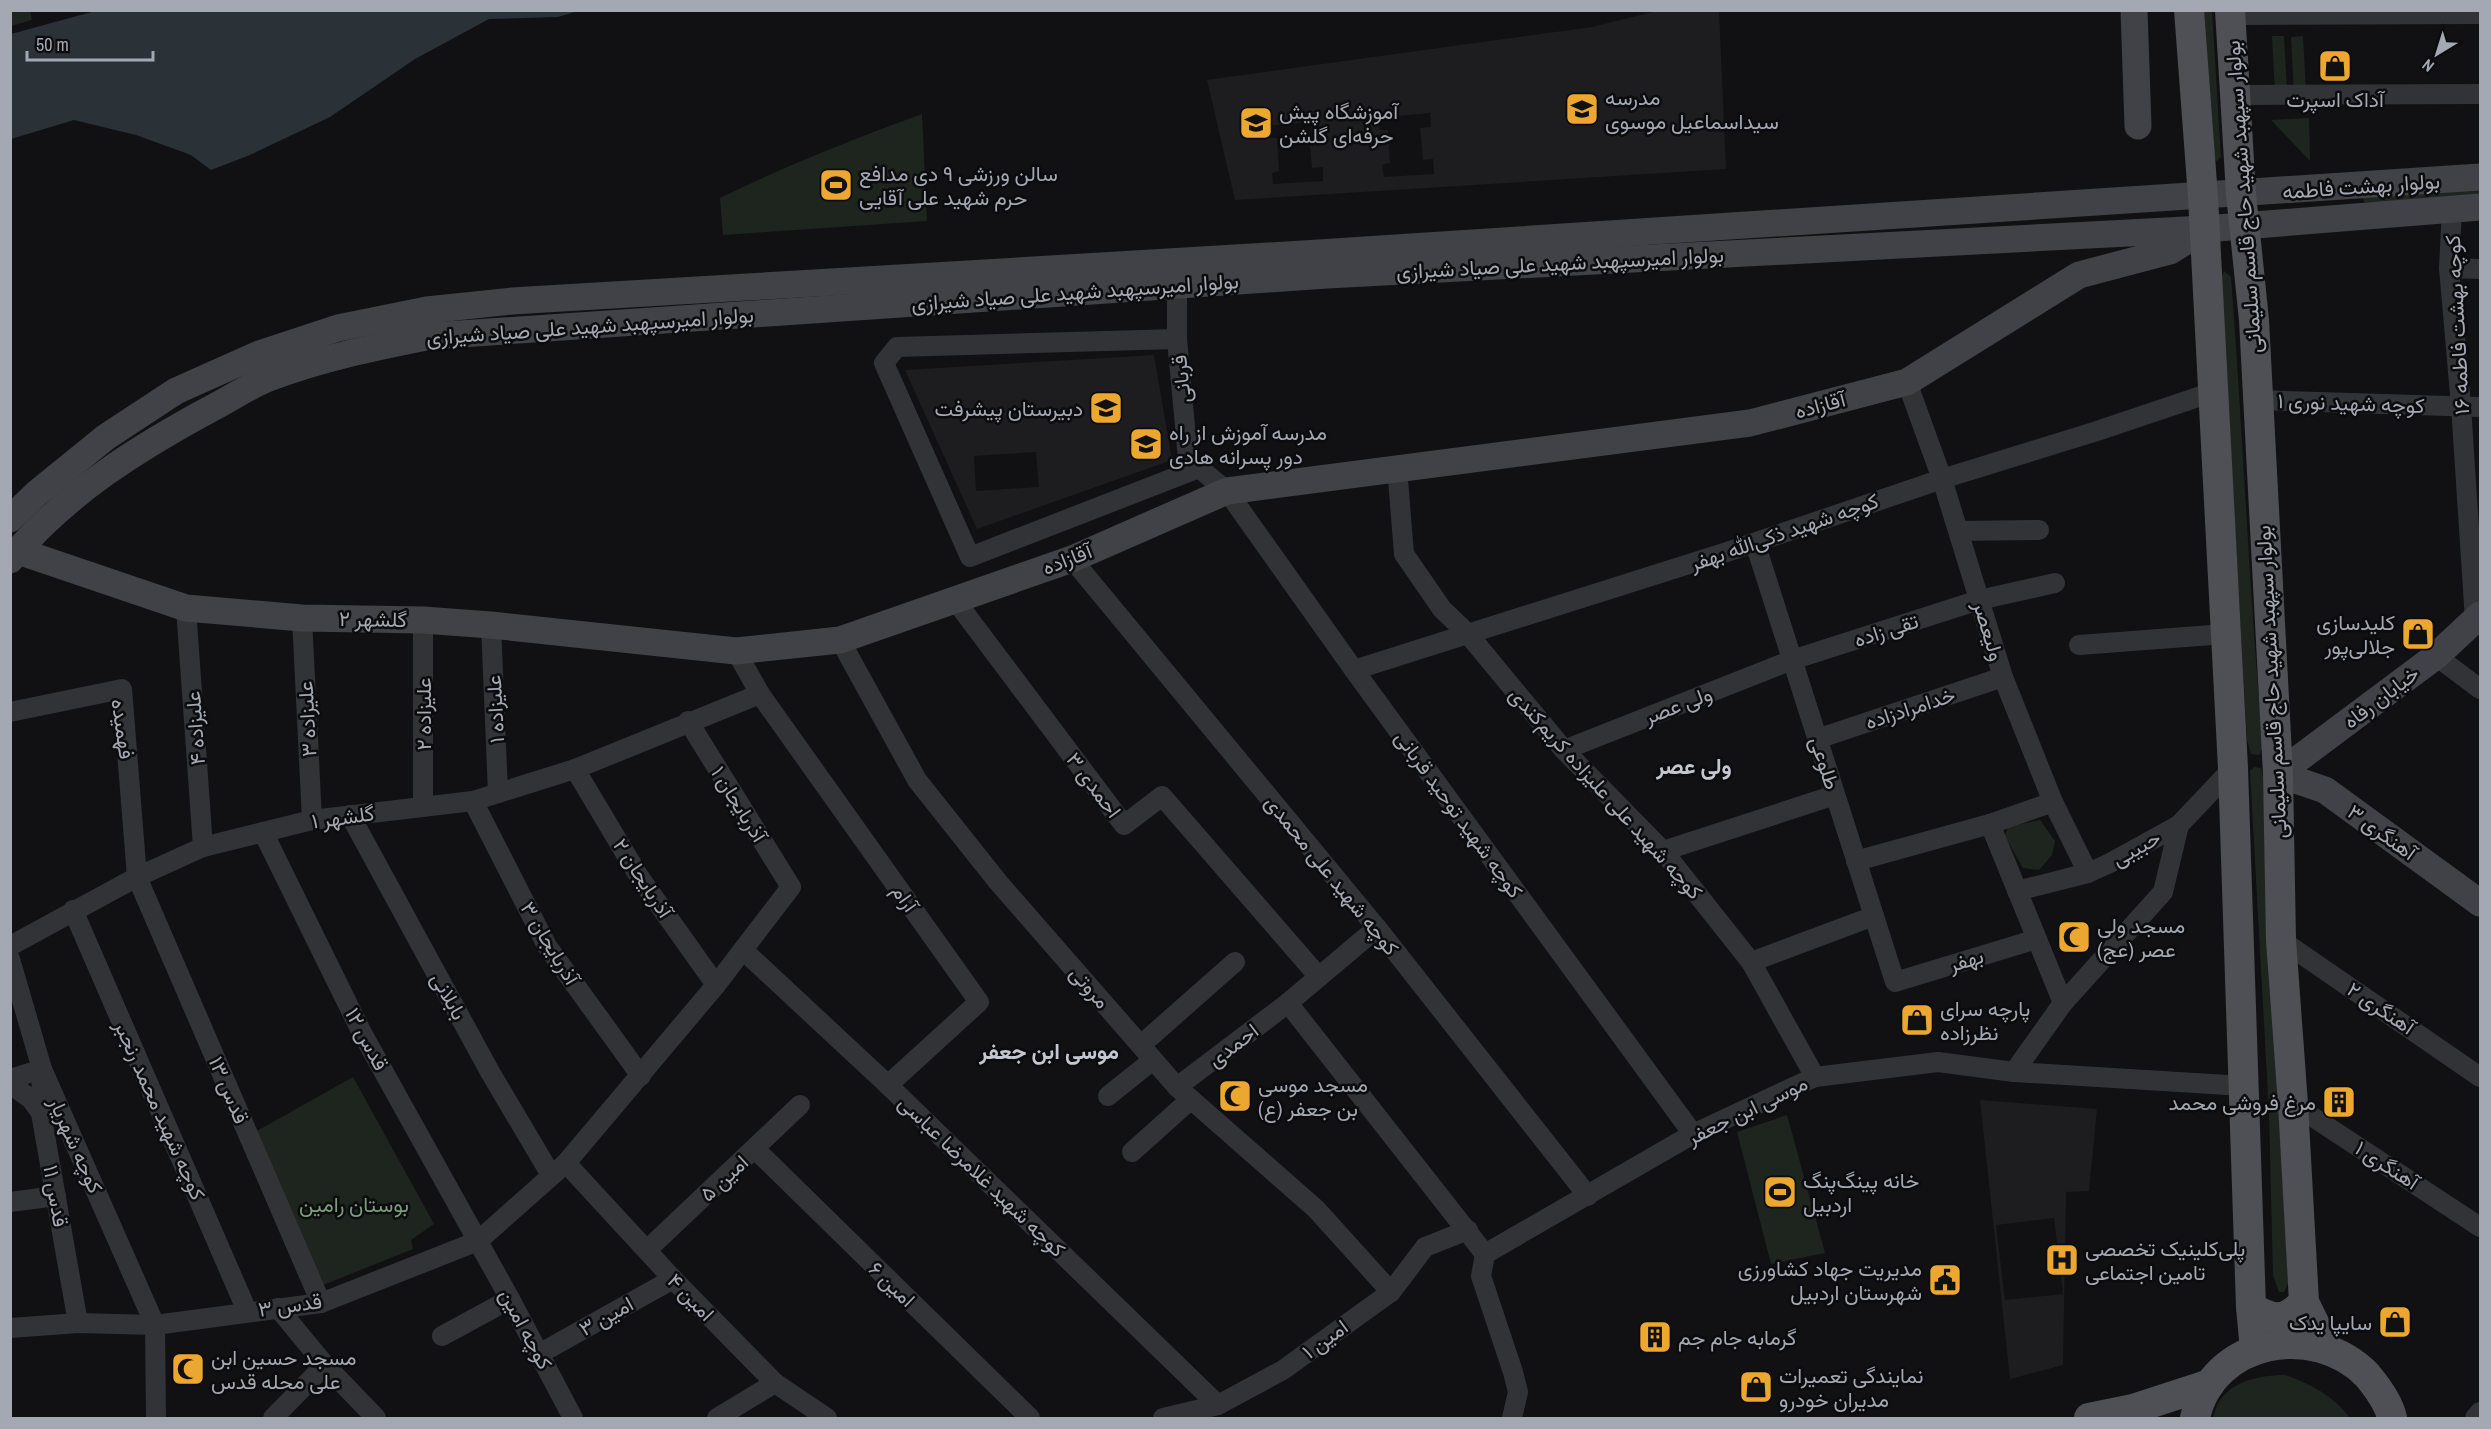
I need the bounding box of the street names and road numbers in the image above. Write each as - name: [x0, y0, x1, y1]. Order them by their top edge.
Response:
- street label: بولوار سپهبد شهید حاج قاسم سلیمانی: [2218, 40, 2268, 354]
- street label: بولوار بهشت فاطمه: [2281, 166, 2441, 206]
- street label: کوچه بهشت فاطمه ۱۶: [2438, 234, 2476, 416]
- street label: بولوار امیرسپهبد شهید علی صیاد شیرازی: [1395, 240, 1725, 286]
- street label: بولوار امیرسپهبد شهید علی صیاد شیرازی: [910, 266, 1240, 318]
- street label: بولوار امیرسپهبد شهید علی صیاد شیرازی: [425, 300, 755, 352]
- street label: قربانی: [1164, 353, 1198, 405]
- street label: آقازاده: [1792, 384, 1851, 426]
- street label: کوچه شهید نوری ۱: [2277, 386, 2425, 420]
- street label: کوچه شهید ذکی‌الله بهفر: [1685, 486, 1882, 578]
- street label: بولوار سپهبد شهید حاج قاسم سلیمانی: [2248, 525, 2294, 839]
- street label: آقازاده: [1038, 536, 1098, 582]
- street label: ولیعصر: [1966, 597, 2012, 664]
- street label: گلشهر ۲: [339, 604, 407, 634]
- street label: تقی زاده: [1850, 606, 1922, 654]
- street label: خیابان رفاه: [2337, 659, 2425, 735]
- street label: علیزاده ۱: [479, 674, 511, 744]
- street label: علیزاده ۲: [409, 677, 438, 751]
- street label: ولی عصر: [1639, 679, 1716, 732]
- street label: علیزاده ۳: [291, 680, 323, 758]
- street label: کوچه شهید علی علیزاده کریم‌کندی: [1503, 680, 1709, 906]
- street label: خدامرادزاده: [1861, 680, 1959, 736]
- street label: علیزاده ۴: [178, 690, 212, 766]
- street label: فهمیده: [104, 697, 142, 761]
- street label: کوچه شهید توحید قربانی: [1388, 724, 1530, 904]
- street label: طلوعی: [1803, 733, 1847, 793]
- street label: احمدی ۳: [1060, 746, 1128, 824]
- street label: آذربایجان ۱: [704, 760, 775, 849]
- street label: کوچه شهید علی محمدی: [1258, 789, 1406, 961]
- street label: آهنگری ۳: [2342, 797, 2424, 868]
- street label: گلشهر ۱: [310, 798, 376, 836]
- street label: حبیبی: [2106, 823, 2166, 873]
- street label: آذربایجان ۲: [606, 833, 681, 925]
- street label: آرام: [885, 878, 926, 920]
- street label: آذربایجان ۳: [514, 896, 587, 992]
- street label: بهفر: [1944, 941, 1987, 979]
- street label: مروتی: [1063, 959, 1117, 1015]
- street label: بابلانی: [424, 967, 474, 1025]
- street label: آهنگری ۲: [2341, 975, 2422, 1042]
- street label: قدس ۱۲: [338, 1002, 396, 1076]
- street label: کوچه شهید محمد رنجبر: [107, 1015, 213, 1204]
- street label: احمدی: [1202, 1016, 1264, 1074]
- street label: قدس ۱۳: [202, 1052, 256, 1128]
- street label: موسی ابن جعفر: [1681, 1068, 1812, 1152]
- street label: کوچه شهید غلامرضا عباسی: [892, 1088, 1072, 1264]
- street label: کوچه شهریار: [41, 1091, 110, 1198]
- street label: آهنگری ۱: [2349, 1133, 2426, 1198]
- street label: امین ۵: [693, 1148, 755, 1208]
- street label: قدس ۱۱: [36, 1163, 76, 1229]
- street label: امین ۶: [862, 1255, 922, 1313]
- street label: امین ۴: [661, 1267, 721, 1327]
- street label: کوچه امین: [493, 1283, 559, 1375]
- street label: قدس ۳: [256, 1286, 324, 1324]
- street label: امین ۳: [574, 1289, 638, 1343]
- street label: امین ۱: [1296, 1312, 1354, 1366]

